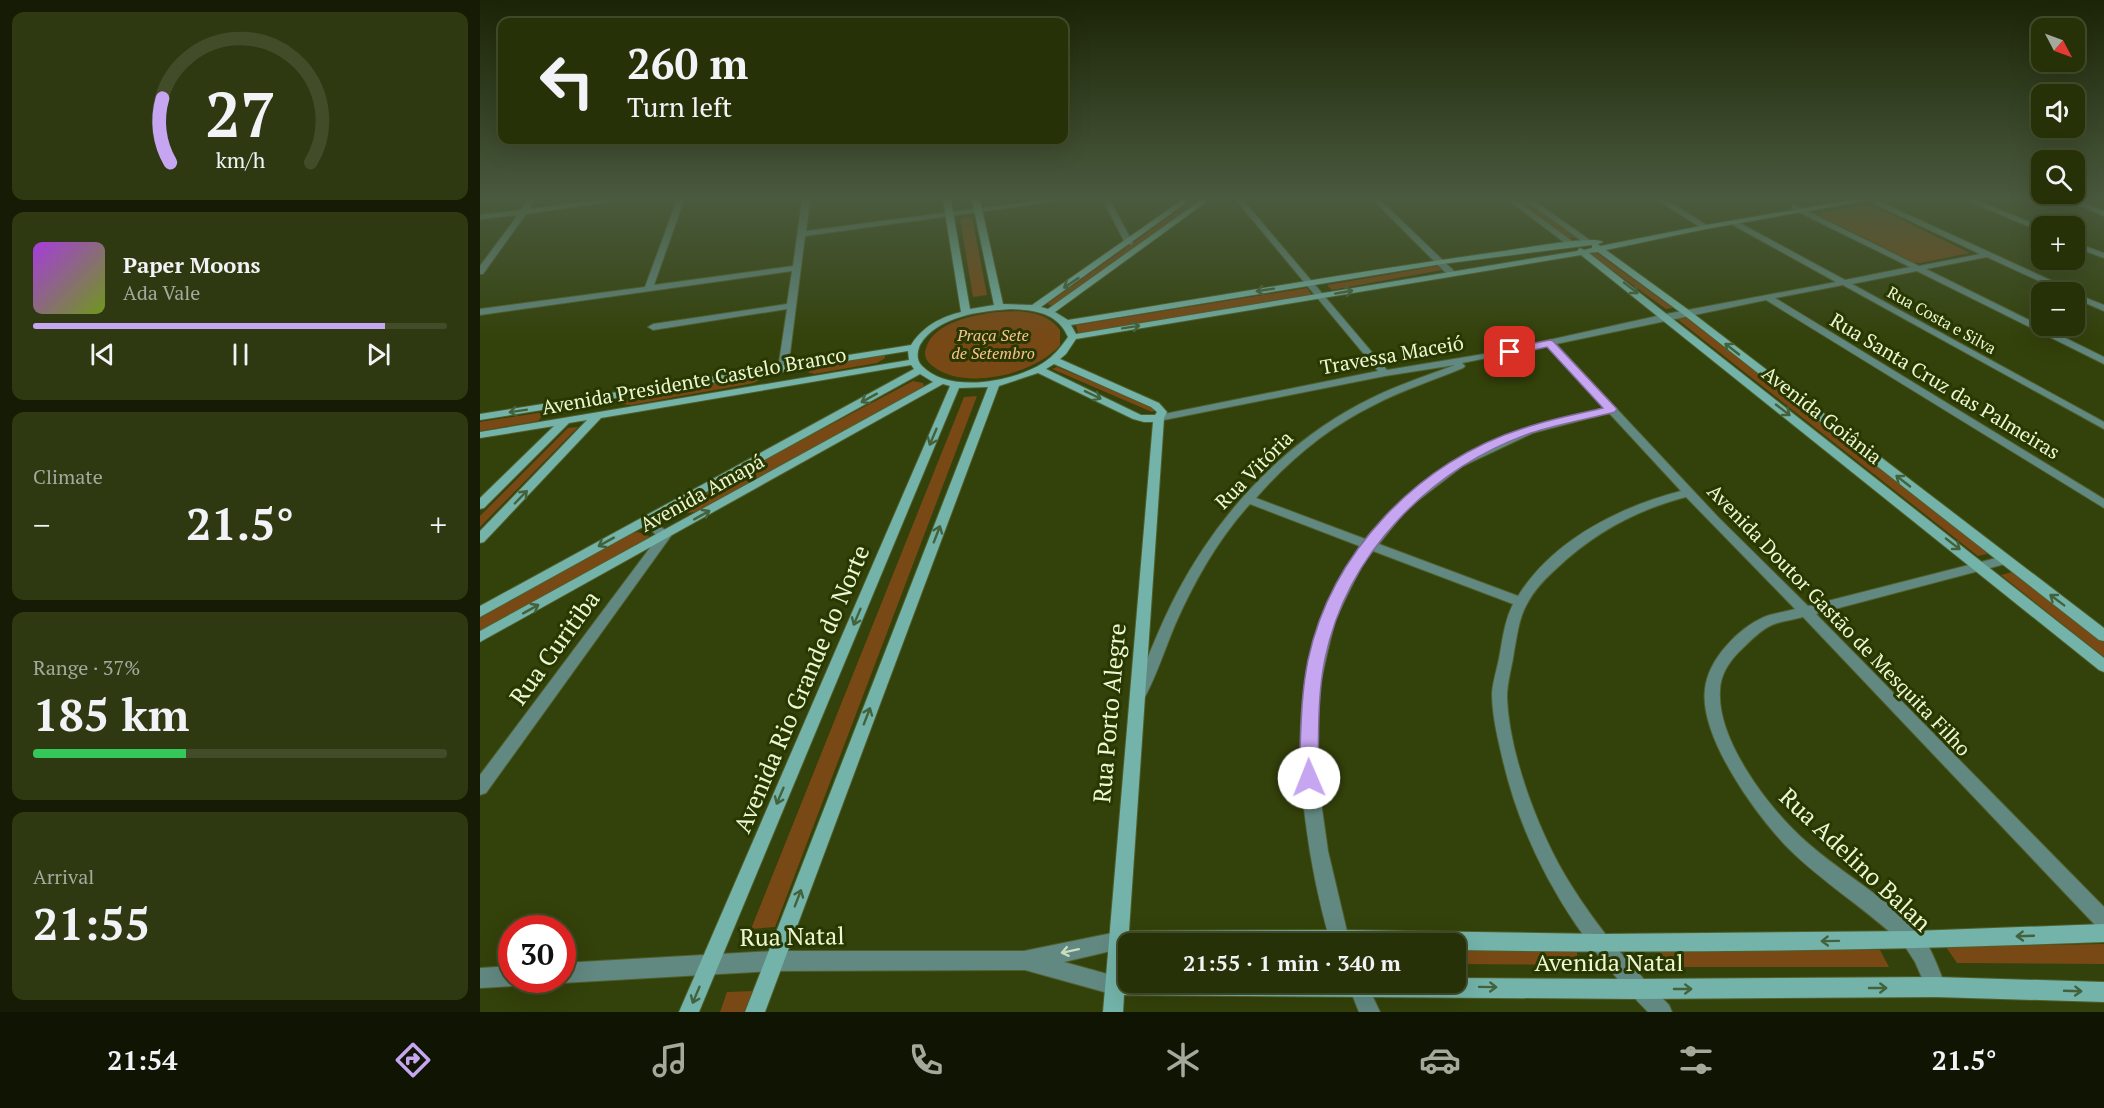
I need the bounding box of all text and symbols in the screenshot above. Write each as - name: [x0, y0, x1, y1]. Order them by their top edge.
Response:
- north arrow: [2031, 18, 2085, 72]
- map controls: [2031, 18, 2085, 336]
- text: 260 m: [627, 35, 748, 91]
- icon: left: [528, 42, 606, 120]
- text: 27: [205, 72, 275, 155]
- button: sound: [2031, 84, 2085, 138]
- text: Turn left: [627, 89, 732, 125]
- text: km/h: [215, 146, 265, 174]
- button: search: [2031, 150, 2085, 204]
- button: +: [2031, 216, 2085, 270]
- text: Paper Moons: [123, 250, 261, 279]
- one-way arrow: [1063, 277, 1080, 289]
- text: Ada Vale: [123, 279, 200, 306]
- street label: Rua Costa e Silva: [1884, 281, 2000, 359]
- one-way arrow: [1622, 282, 1638, 295]
- button: −: [2031, 282, 2085, 336]
- one-way arrow: [1256, 285, 1276, 296]
- one-way arrow: [1333, 286, 1353, 297]
- street label: Rua Santa Cruz das Palmeiras: [1825, 306, 2065, 465]
- one-way arrow: [1120, 322, 1140, 333]
- park label: Praça Sete de Setembro: [951, 324, 1035, 364]
- pin: [1484, 326, 1535, 377]
- street label: Travessa Maceió: [1318, 329, 1466, 380]
- icon: arrive: [1493, 335, 1526, 368]
- icon: previous: [86, 338, 119, 371]
- icon: pause: [224, 338, 257, 371]
- icon: next: [362, 338, 395, 371]
- street label: Avenida Presidente Castelo Branco: [540, 340, 848, 421]
- one-way arrow: [1725, 342, 1741, 355]
- street label: Avenida Goiânia: [1757, 359, 1888, 470]
- one-way arrow: [1083, 390, 1101, 402]
- one-way arrow: [861, 392, 878, 404]
- one-way arrow: [1775, 403, 1791, 416]
- one-way arrow: [508, 406, 528, 417]
- street label: Rua Vitória: [1209, 425, 1299, 515]
- one-way arrow: [927, 427, 938, 446]
- street label: Avenida Amapá: [635, 447, 769, 538]
- text: Climate: [33, 463, 103, 490]
- one-way arrow: [1895, 475, 1911, 488]
- street label: Avenida Doutor Gastão de Mesquita Filho: [1702, 478, 1977, 762]
- one-way arrow: [513, 489, 528, 504]
- text: 21.5°: [186, 493, 294, 553]
- text: −: [33, 503, 51, 546]
- text: +: [429, 503, 447, 546]
- one-way arrow: [693, 509, 710, 521]
- one-way arrow: [932, 525, 943, 544]
- one-way arrow: [598, 536, 615, 548]
- one-way arrow: [1944, 537, 1960, 550]
- street label: Avenida Rio Grande do Norte: [726, 540, 876, 837]
- street label: Rua Curitiba: [502, 584, 607, 711]
- one-way arrow: [2050, 594, 2066, 607]
- one-way arrow: [522, 603, 540, 614]
- one-way arrow: [851, 607, 862, 625]
- street label: Rua Porto Alegre: [1085, 622, 1133, 804]
- text: Range · 37%: [33, 654, 140, 681]
- text: 185 km: [33, 684, 189, 744]
- one-way arrow: [862, 707, 873, 726]
- position arrow: [1277, 746, 1341, 810]
- street label: Rua Adelino Balan: [1773, 781, 1939, 938]
- one-way arrow: [774, 787, 785, 805]
- text: Arrival: [33, 863, 94, 890]
- one-way arrow: [793, 889, 804, 908]
- text: 21:55: [33, 893, 150, 953]
- speed limit sign: 30: [498, 915, 576, 993]
- street label: Rua Natal: [739, 919, 845, 953]
- one-way arrow: [2015, 930, 2035, 941]
- one-way arrow: [1820, 935, 1840, 947]
- one-way arrow: [1061, 946, 1081, 957]
- street label: Avenida Natal: [1534, 946, 1684, 978]
- text: 21:55 · 1 min · 340 m: [1183, 948, 1401, 977]
- one-way arrow: [1478, 982, 1498, 993]
- one-way arrow: [1868, 982, 1888, 993]
- one-way arrow: [1673, 983, 1693, 995]
- one-way arrow: [690, 985, 701, 1004]
- one-way arrow: [2063, 985, 2083, 997]
- icon: directions: [392, 1039, 434, 1081]
- icon: music: [649, 1039, 691, 1081]
- icon: phone: [905, 1039, 947, 1081]
- icon: climate: [1162, 1039, 1204, 1081]
- icon: car: [1419, 1039, 1461, 1081]
- icon: filters: [1675, 1039, 1717, 1081]
- text: 21:54: [107, 1042, 178, 1078]
- text: 21.5°: [1932, 1042, 1997, 1078]

